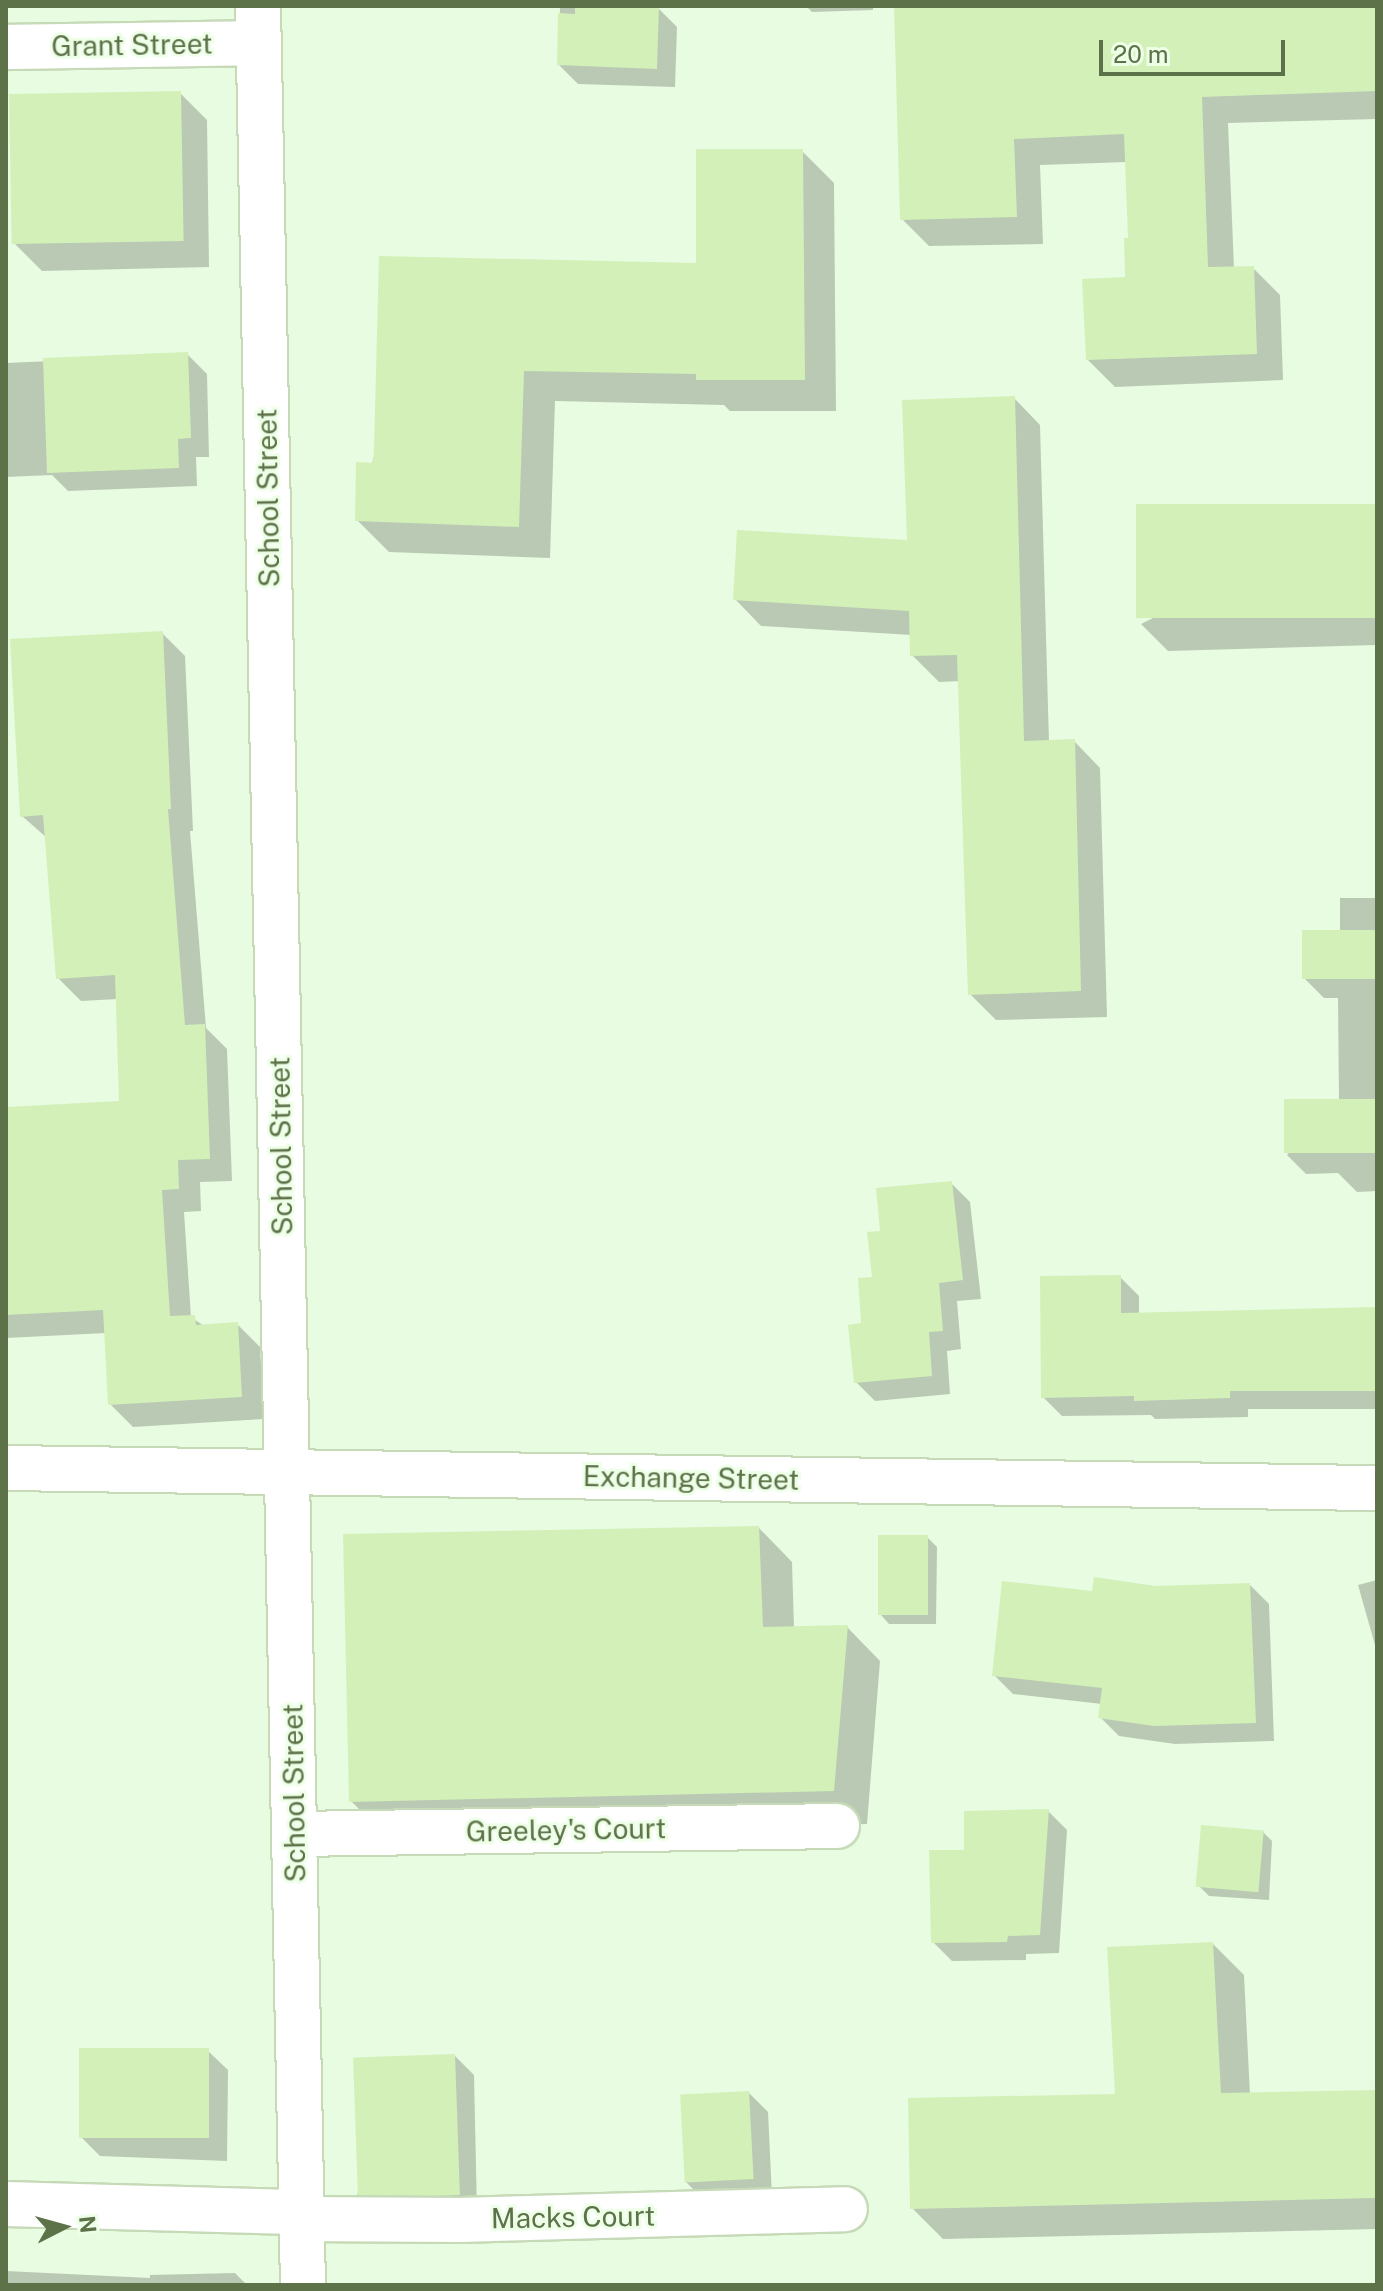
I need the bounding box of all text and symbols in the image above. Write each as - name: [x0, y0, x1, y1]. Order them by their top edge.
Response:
- scale bar: [1103, 24, 1289, 74]
- street label: Grant Street: [51, 27, 213, 63]
- text: 20 m: [1113, 40, 1169, 68]
- street label: School Street: [250, 408, 286, 588]
- street label: School Street: [263, 1056, 299, 1236]
- street label: Exchange Street: [582, 1459, 800, 1497]
- street label: School Street: [276, 1703, 312, 1883]
- street label: Greeley's Court: [466, 1811, 666, 1849]
- north arrow: [24, 2187, 104, 2267]
- street label: Macks Court: [490, 2199, 656, 2235]
- text: N: [74, 2215, 102, 2234]

